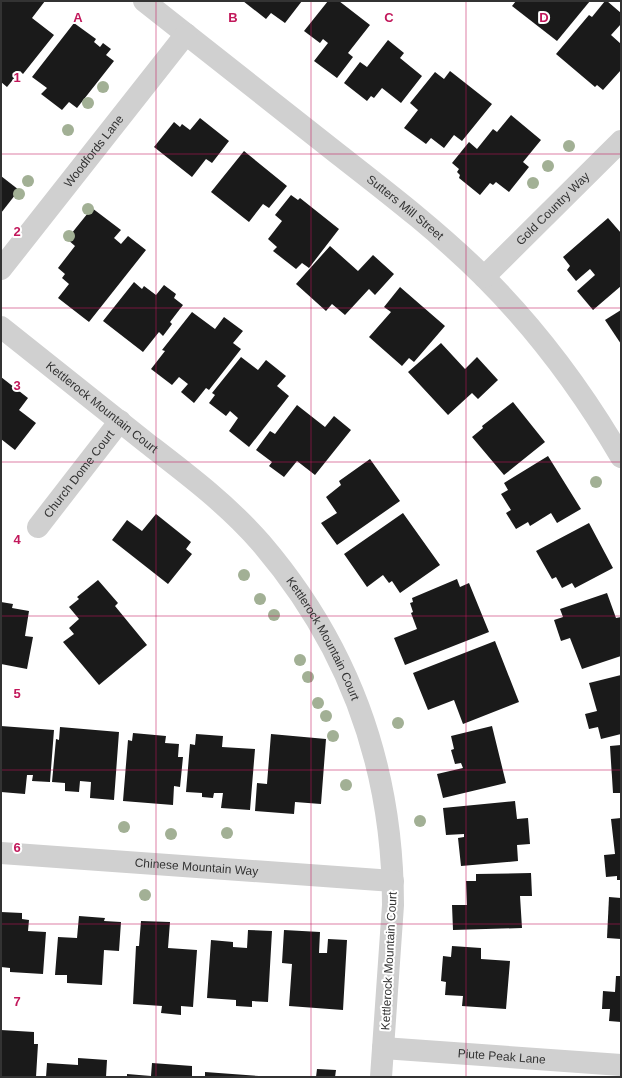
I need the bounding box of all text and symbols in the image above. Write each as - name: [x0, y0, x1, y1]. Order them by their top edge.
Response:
- text: A: [73, 10, 83, 25]
- text: B: [228, 10, 238, 25]
- text: C: [384, 10, 394, 25]
- text: D: [539, 10, 549, 25]
- text: 1: [13, 70, 21, 85]
- street label: Woodfords Lane: [61, 112, 127, 190]
- street label: Gold Country Way: [513, 169, 592, 248]
- street label: Sutters Mill Street: [364, 172, 447, 243]
- text: 2: [13, 224, 21, 239]
- street label: Kettlerock Mountain Court: [43, 359, 161, 456]
- text: 3: [13, 378, 21, 393]
- street label: Church Dome Court: [41, 427, 118, 521]
- text: 4: [13, 532, 21, 547]
- street label: Kettlerock Mountain Court: [283, 574, 363, 703]
- text: 5: [13, 686, 21, 701]
- text: 6: [13, 840, 21, 855]
- street label: Chinese Mountain Way: [134, 856, 259, 878]
- street label: Kettlerock Mountain Court: [378, 891, 400, 1031]
- text: 7: [13, 994, 21, 1009]
- street label: Piute Peak Lane: [457, 1046, 547, 1067]

